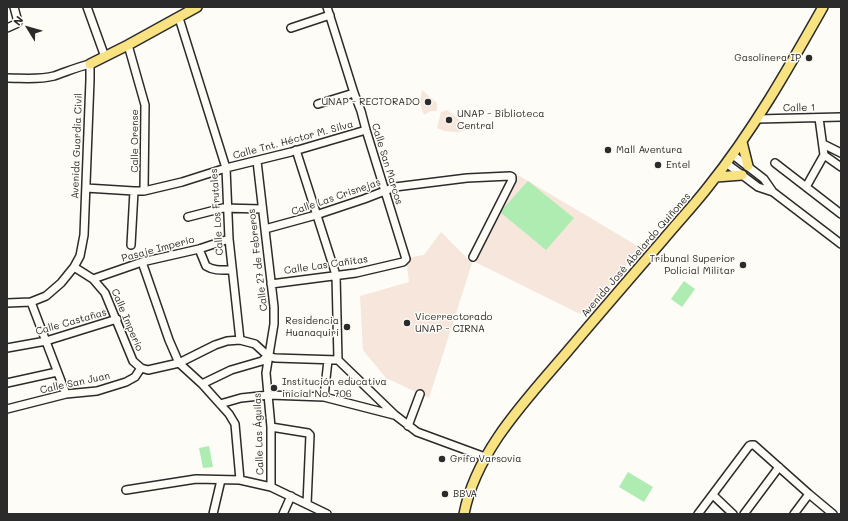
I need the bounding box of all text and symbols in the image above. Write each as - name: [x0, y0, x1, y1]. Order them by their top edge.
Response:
- north arrow: [8, 8, 48, 48]
- text: N: [10, 13, 27, 28]
- place label: Gasolinera IP: [734, 52, 801, 64]
- marker: Gasolinera IP: [804, 53, 814, 63]
- street label: Avenida Guardia Civil: [69, 93, 85, 199]
- place label: UNAP - RECTORADO: [321, 96, 420, 108]
- marker: UNAP - RECTORADO: [423, 97, 433, 107]
- street label: Calle 1: [783, 102, 815, 114]
- place label: UNAP - Biblioteca Central: [457, 108, 545, 132]
- street label: Calle Orense: [129, 109, 141, 173]
- marker: UNAP - Biblioteca Central: [444, 115, 454, 125]
- street label: Calle Tnt. Héctor M. Silva: [232, 118, 354, 162]
- street label: Calle San Marcos: [369, 122, 405, 206]
- place label: Mall Aventura: [616, 144, 682, 156]
- marker: Mall Aventura: [603, 145, 613, 155]
- place label: Entel: [666, 159, 690, 171]
- marker: Entel: [653, 160, 663, 170]
- street label: Calle Los Frutales: [208, 168, 226, 256]
- street label: Calle Las Crisnejas: [290, 176, 382, 218]
- street label: Avenida José Abelardo Quiñones: [579, 190, 693, 320]
- street label: Calle 27 de Febreros: [246, 208, 270, 312]
- street label: Pasaje Imperio: [120, 234, 196, 264]
- street label: Calle Las Cañitas: [283, 253, 369, 277]
- place label: Tribunal Superior Policial Militar: [650, 253, 735, 276]
- marker: Tribunal Superior Policial Militar: [738, 260, 748, 270]
- street label: Calle Imperio: [108, 287, 146, 353]
- street label: Calle Castañas: [34, 306, 108, 338]
- place label: Vicerrectorado UNAP - CIRNA: [415, 311, 493, 334]
- place label: Residencia Huanaquiri: [285, 315, 339, 338]
- marker: Vicerrectorado UNAP - CIRNA: [402, 318, 412, 328]
- marker: Residencia Huanaquiri: [342, 322, 352, 332]
- street label: Calle San Juan: [39, 370, 111, 396]
- place label: Institución educativa inicial No. 706: [282, 376, 387, 400]
- marker: Institución educativa inicial No. 706: [269, 383, 279, 393]
- street label: Calle Las Águilas: [252, 393, 266, 475]
- place label: Grifo Varsovia: [450, 453, 522, 465]
- marker: Grifo Varsovia: [437, 454, 447, 464]
- place label: BBVA: [453, 488, 477, 500]
- marker: BBVA: [440, 489, 450, 499]

